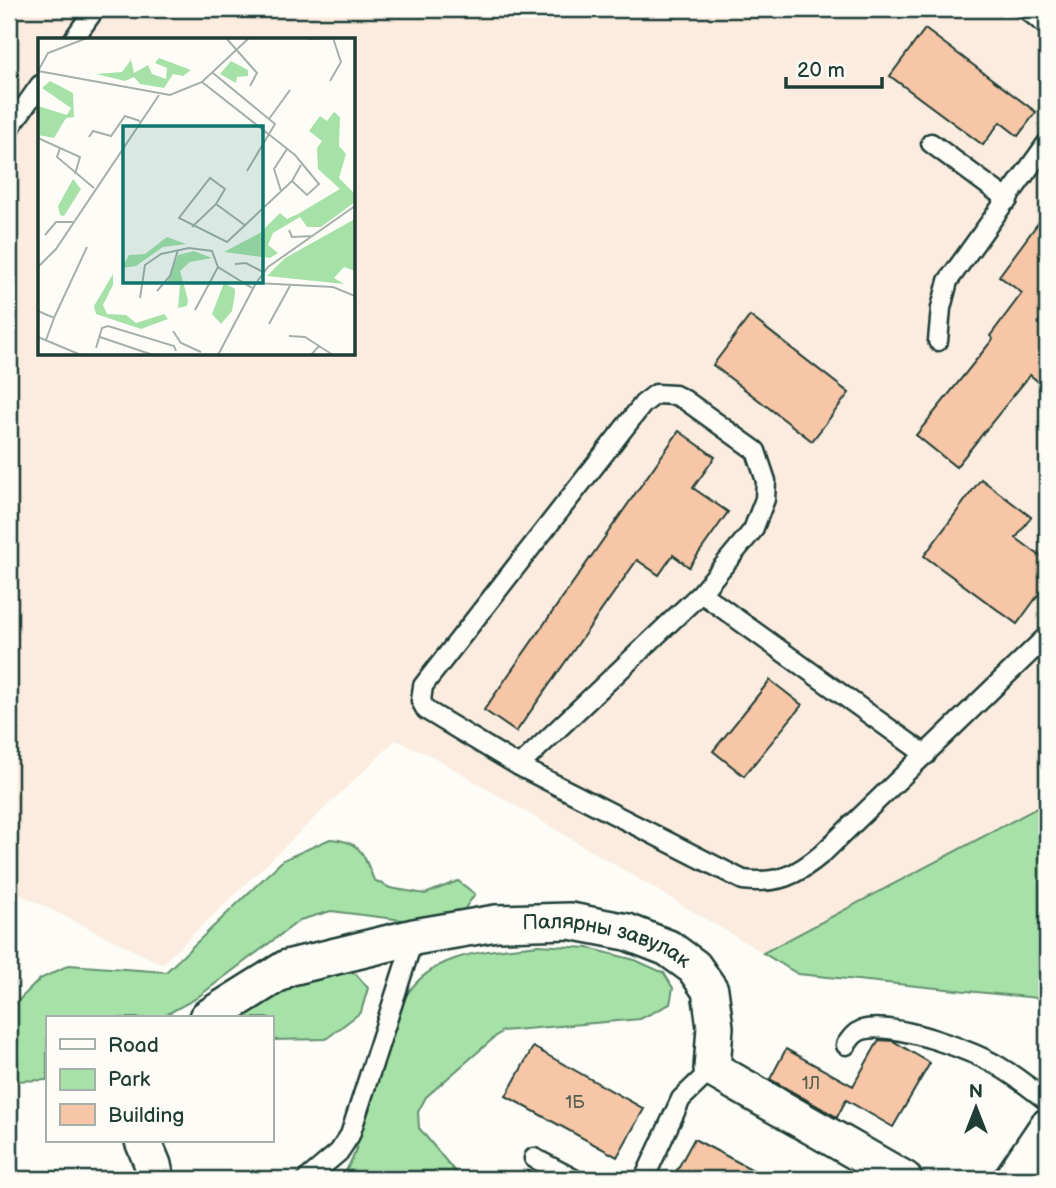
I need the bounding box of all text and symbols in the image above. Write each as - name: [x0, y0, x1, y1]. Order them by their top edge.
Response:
- inset map: [38, 38, 355, 355]
- scale bar: [786, 46, 883, 90]
- text: 20 m: [797, 58, 845, 83]
- street label: Палярны завулак: [522, 908, 696, 973]
- legend: [46, 1016, 273, 1142]
- text: Road: [108, 1033, 159, 1058]
- text: Park: [108, 1067, 151, 1092]
- north arrow: [940, 1072, 1010, 1142]
- house number: 1Л: [802, 1073, 820, 1094]
- text: N: [969, 1081, 983, 1104]
- house number: 1Б: [565, 1092, 585, 1113]
- text: Building: [108, 1103, 184, 1128]

